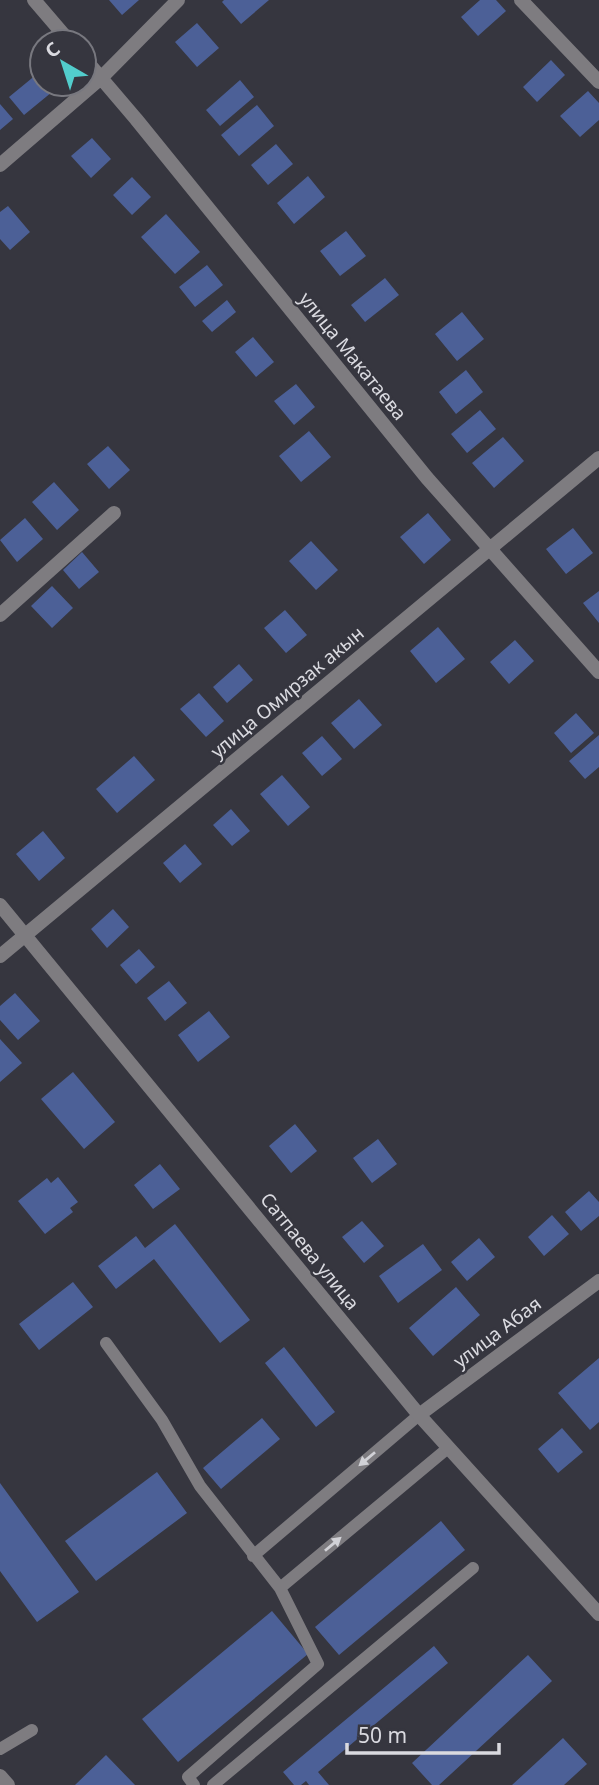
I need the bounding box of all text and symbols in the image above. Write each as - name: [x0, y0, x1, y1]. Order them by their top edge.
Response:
- north arrow: [28, 28, 98, 98]
- text: С: [39, 36, 65, 64]
- street label: улица Макатаева: [293, 286, 413, 426]
- street label: улица Омирзак акын: [205, 620, 369, 764]
- street label: Сатпаева улица: [255, 1187, 365, 1315]
- street label: улица Абая: [448, 1290, 546, 1374]
- one-way arrow: [358, 1451, 375, 1466]
- one-way arrow: [324, 1537, 341, 1552]
- scale bar: [347, 1712, 499, 1756]
- text: 50 m: [358, 1721, 407, 1749]

